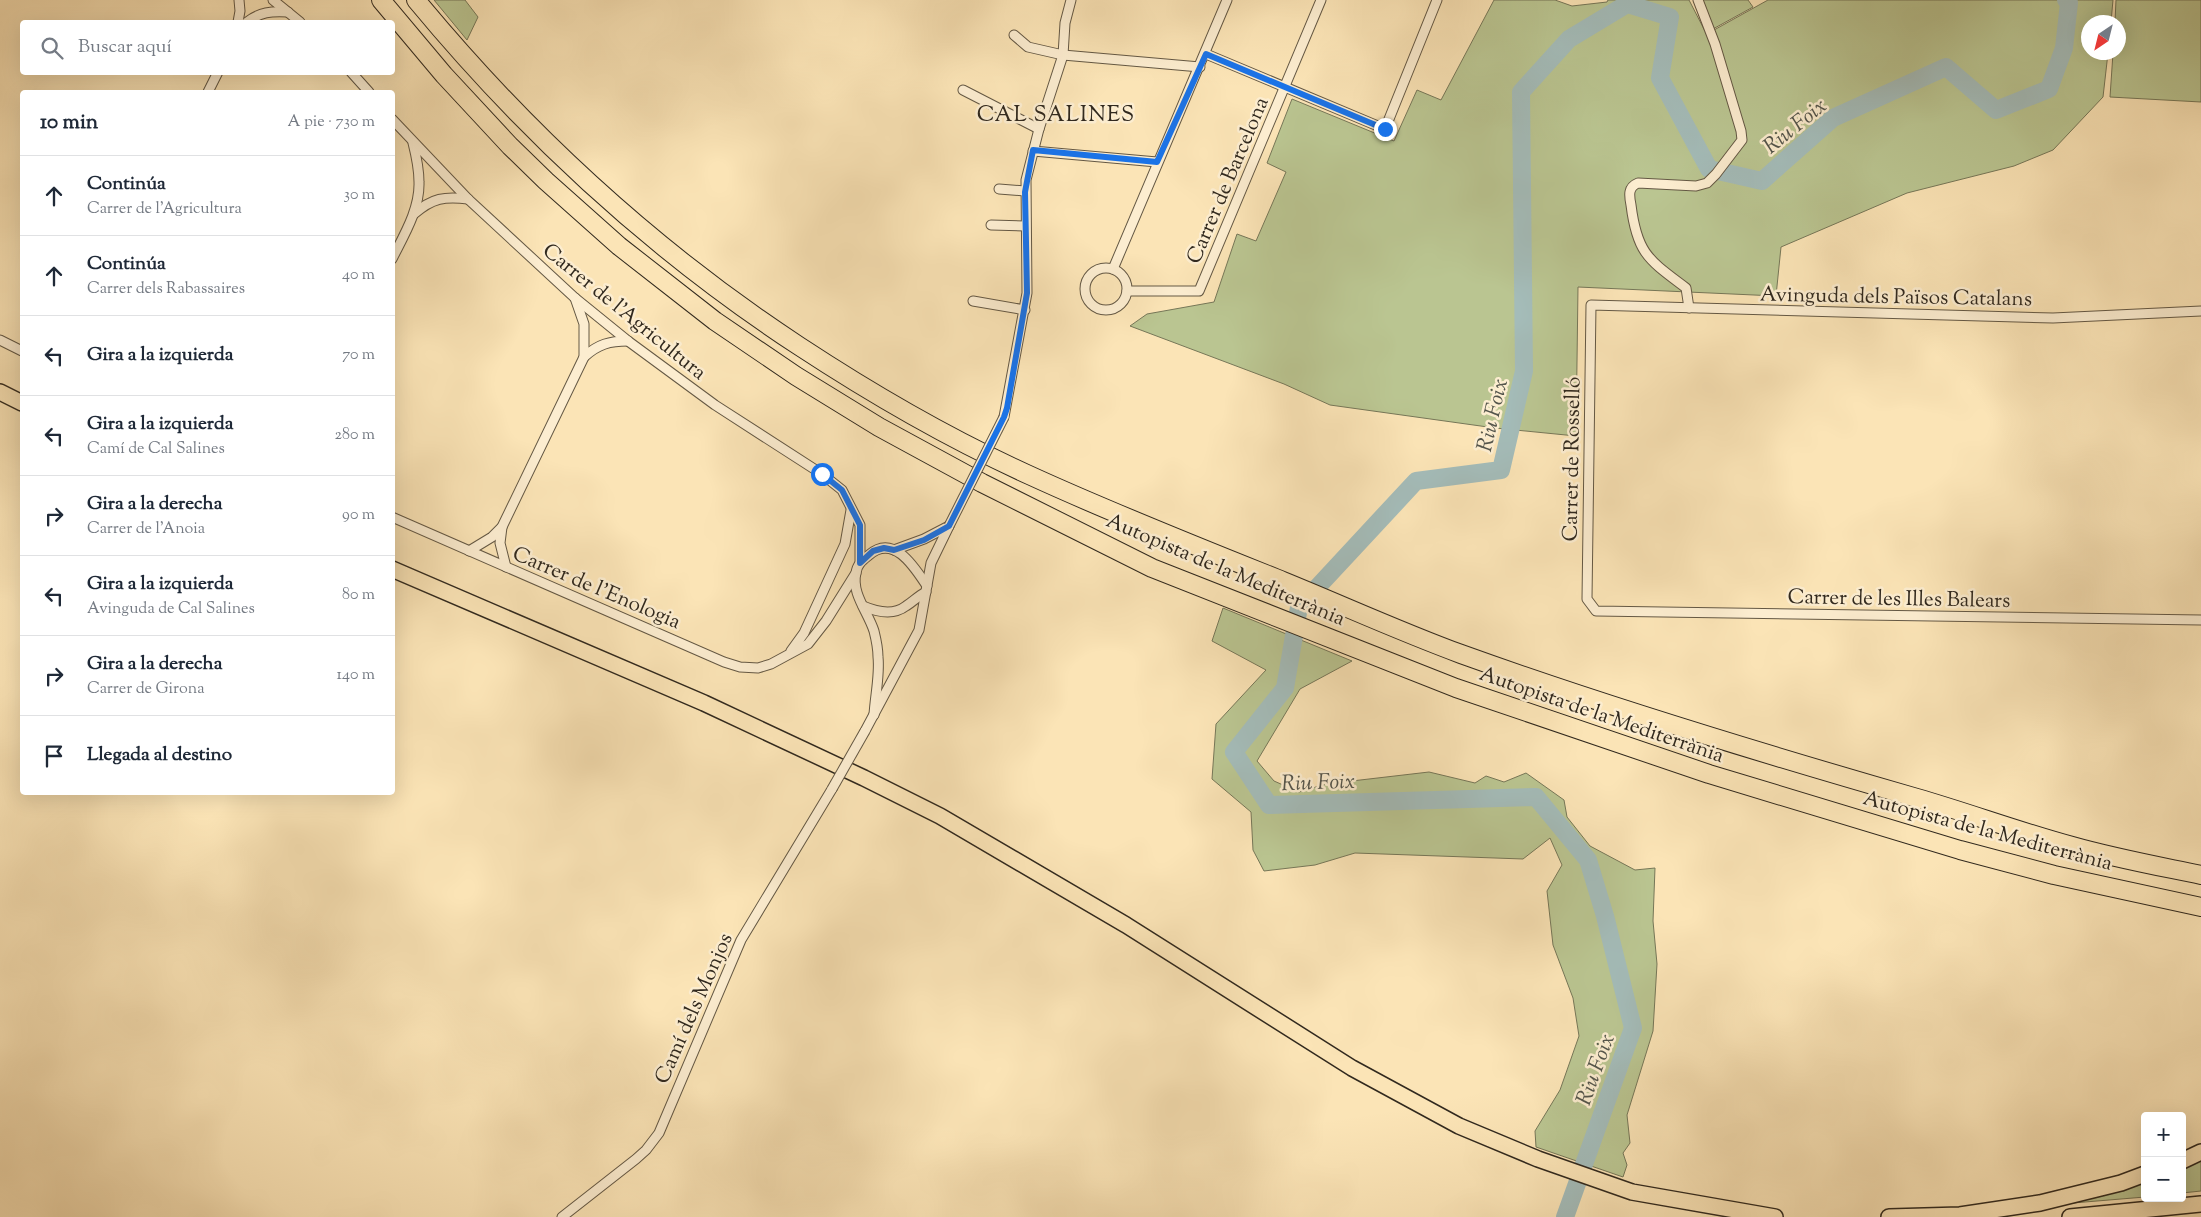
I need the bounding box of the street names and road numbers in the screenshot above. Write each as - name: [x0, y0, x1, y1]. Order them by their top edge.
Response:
- street label: Carrer de Barcelona: [1180, 92, 1278, 269]
- street label: Carrer de l'Agricultura: [535, 237, 712, 388]
- street label: Avinguda dels Països Catalans: [1760, 281, 2032, 315]
- street label: Carrer de Rosselló: [1557, 376, 1589, 542]
- street label: Autopista de la Mediterrània: [1101, 507, 1350, 635]
- street label: Carrer de l'Enologia: [507, 540, 685, 638]
- street label: Carrer de les Illes Balears: [1787, 583, 2011, 617]
- street label: Autopista de la Mediterrània: [1475, 660, 1728, 772]
- street label: Autopista de la Mediterrània: [1859, 784, 2116, 880]
- street label: Camí dels Monjos: [648, 929, 742, 1089]

